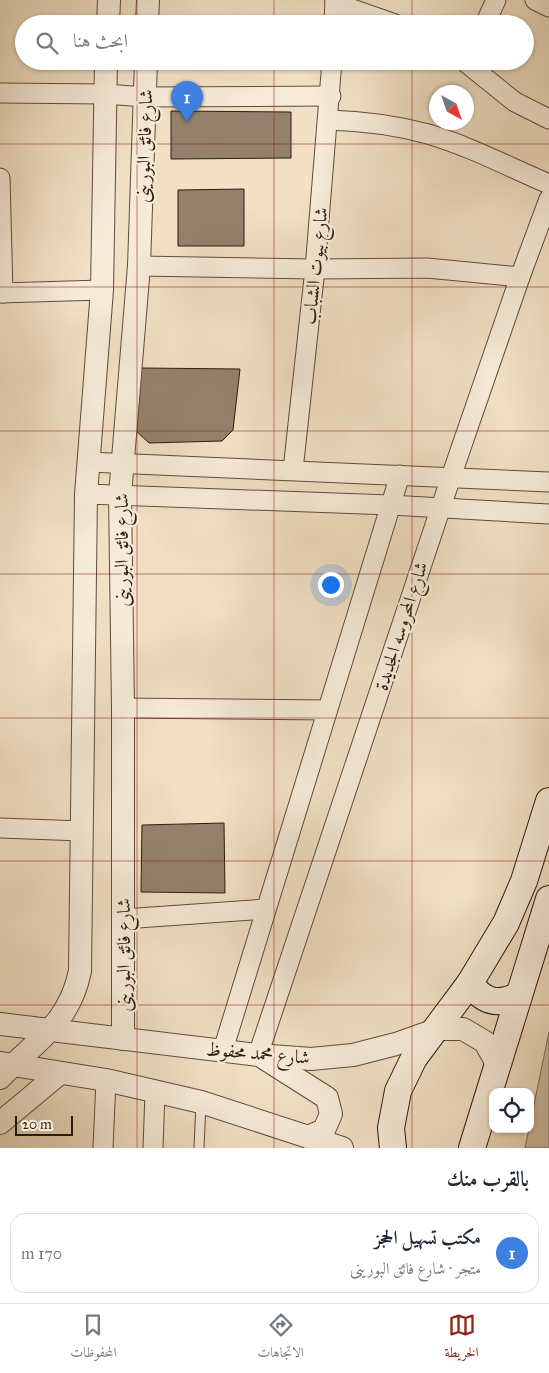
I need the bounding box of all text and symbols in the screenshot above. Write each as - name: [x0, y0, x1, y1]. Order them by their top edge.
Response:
- search box: [15, 15, 534, 70]
- icon: search: [33, 29, 61, 57]
- text: ابحث هنا: [73, 29, 128, 52]
- pin: 1: [171, 81, 203, 122]
- north arrow: [429, 85, 474, 130]
- street label: شارع فائق البورينى: [131, 89, 161, 203]
- street label: شارع بيوت الشباب: [297, 206, 337, 326]
- street label: شارع فائق البورينى: [110, 493, 137, 607]
- street label: شارع المحروسه الجديدة: [369, 559, 436, 694]
- your location: [318, 572, 344, 598]
- street label: شارع فائق البورينى: [112, 898, 139, 1012]
- street label: شارع محمد محفوظ: [205, 1037, 311, 1073]
- map controls: [489, 1088, 534, 1133]
- button: locate: [489, 1088, 534, 1133]
- scale bar: [15, 1113, 72, 1136]
- text: 20 m: [22, 1116, 52, 1133]
- text: بالقرب منك: [447, 1166, 529, 1192]
- text: مكتب تسهيل الحجز: [374, 1226, 481, 1249]
- text: 170 m: [21, 1244, 62, 1263]
- text: 1: [509, 1244, 515, 1263]
- text: متجر · شارع فائق البورينى: [350, 1259, 481, 1278]
- tab: المحفوظات: [70, 1311, 117, 1366]
- tab: الاتجاهات: [257, 1311, 304, 1366]
- tab: الخريطة: [445, 1311, 479, 1366]

